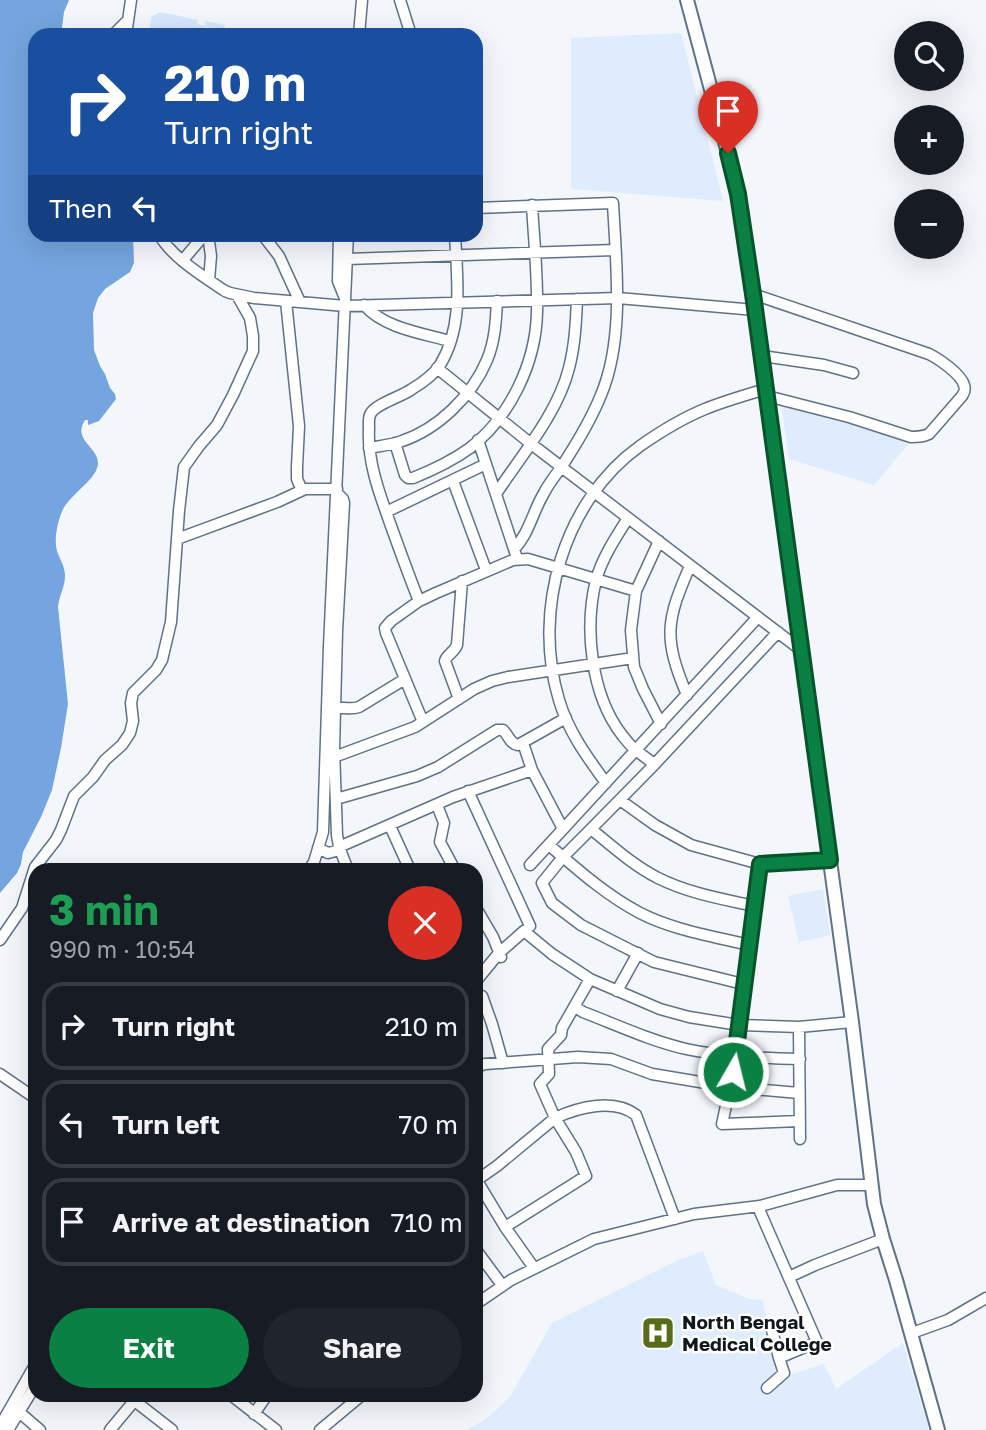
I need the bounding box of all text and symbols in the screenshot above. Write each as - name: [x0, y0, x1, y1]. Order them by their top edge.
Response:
- map controls: [894, 21, 964, 259]
- button: search: [894, 21, 964, 91]
- text: 210 m: [164, 53, 306, 112]
- icon: right: [49, 56, 140, 147]
- pin: [698, 81, 758, 153]
- icon: arrive: [709, 92, 747, 130]
- button: +: [894, 105, 964, 175]
- text: Turn right: [164, 113, 313, 151]
- icon: left: [126, 189, 164, 227]
- button: −: [894, 189, 964, 259]
- text: Then: [49, 193, 112, 224]
- text: 3 min: [49, 884, 159, 934]
- button: close: [388, 886, 462, 960]
- text: 990 m · 10:54: [49, 935, 195, 963]
- icon: right: [53, 1007, 91, 1045]
- text: Turn right: [112, 1011, 235, 1042]
- text: 210 m: [385, 1011, 458, 1042]
- position arrow: [696, 1035, 770, 1109]
- icon: left: [53, 1105, 91, 1143]
- text: Turn left: [112, 1109, 220, 1140]
- text: 70 m: [399, 1109, 458, 1140]
- icon: arrive: [53, 1203, 91, 1241]
- text: Arrive at destination: [112, 1207, 370, 1238]
- text: 710 m: [391, 1207, 463, 1238]
- button: Exit: [49, 1308, 249, 1388]
- button: Share: [263, 1308, 462, 1388]
- place label: North Bengal Medical College: [682, 1310, 832, 1355]
- hospital icon: North Bengal Medical College: [639, 1314, 677, 1352]

